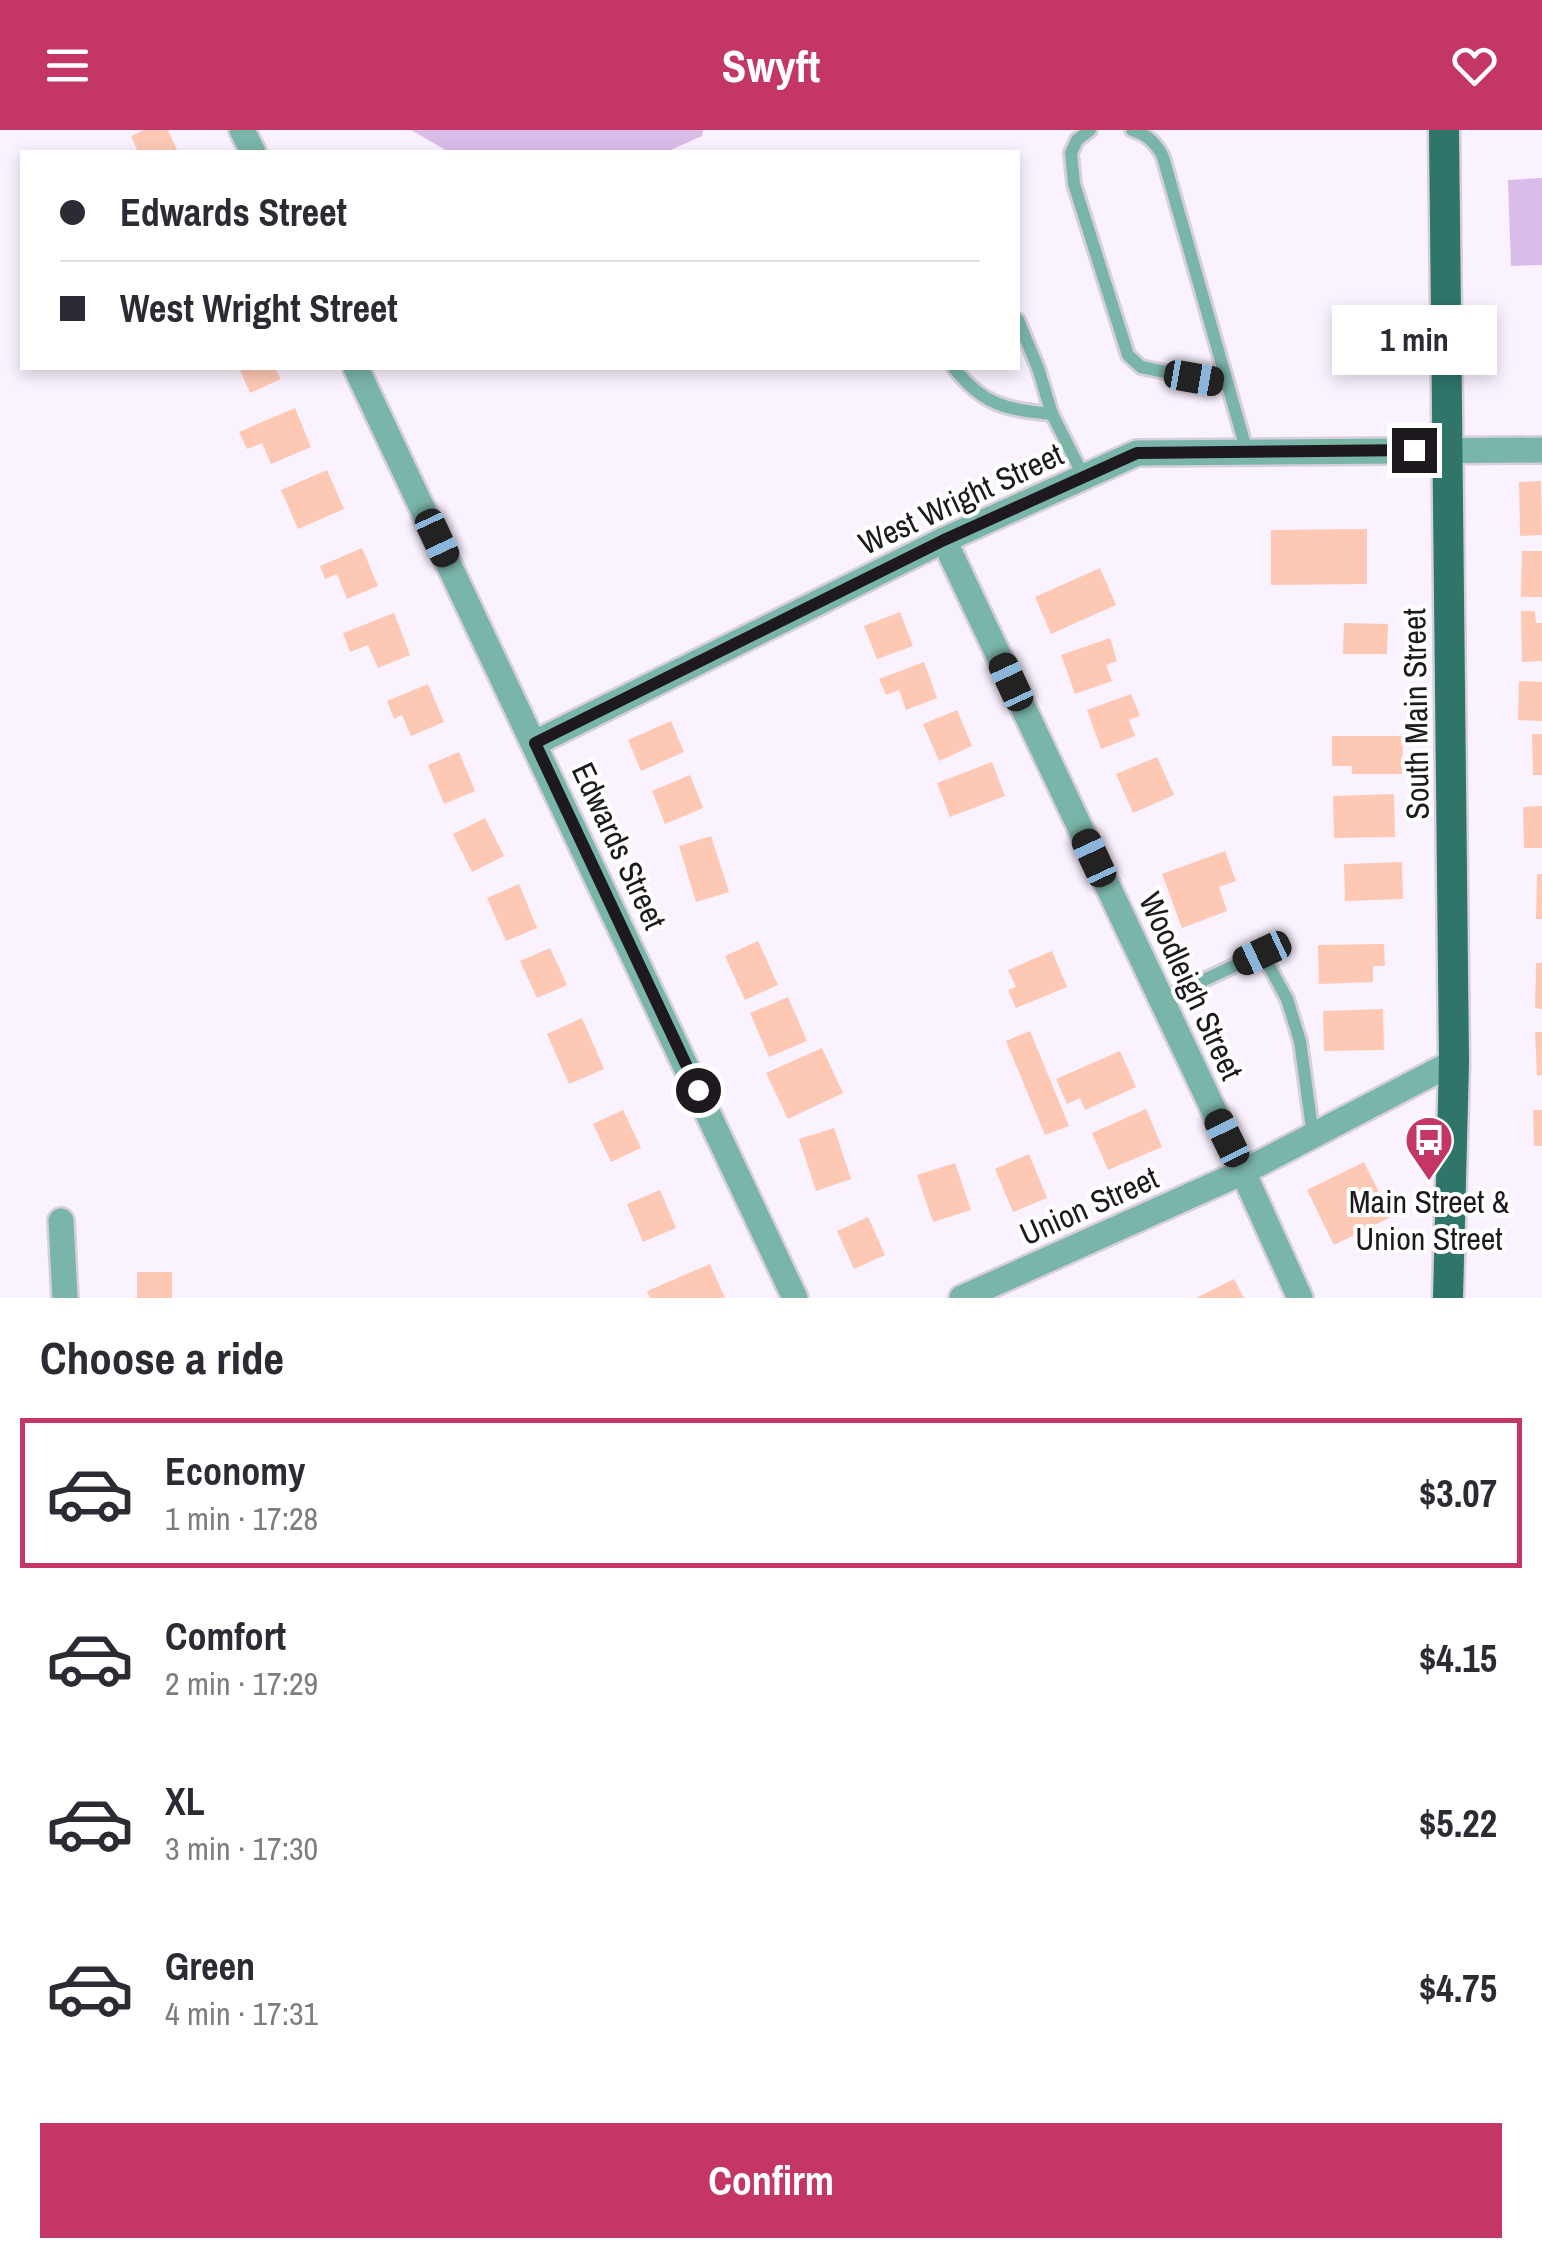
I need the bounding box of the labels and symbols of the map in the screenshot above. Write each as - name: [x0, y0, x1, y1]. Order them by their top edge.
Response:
- callout: 1 min: [1332, 305, 1496, 375]
- car: [1162, 358, 1226, 398]
- route end: [1392, 428, 1437, 473]
- street label: West Wright Street: [852, 432, 1070, 565]
- car: [411, 504, 463, 572]
- street label: South Main Street: [1392, 608, 1439, 820]
- car: [985, 648, 1037, 716]
- street label: Edwards Street: [562, 755, 677, 936]
- car: [1068, 824, 1120, 892]
- street label: Woodleigh Street: [1129, 885, 1254, 1087]
- car: [1228, 927, 1296, 979]
- route start: [676, 1068, 721, 1113]
- car: [1200, 1104, 1254, 1172]
- bus stop icon: Main Street & Union Street: [1403, 1114, 1455, 1182]
- street label: Union Street: [1013, 1156, 1165, 1255]
- place label: Main Street & Union Street: [1349, 1180, 1510, 1260]

